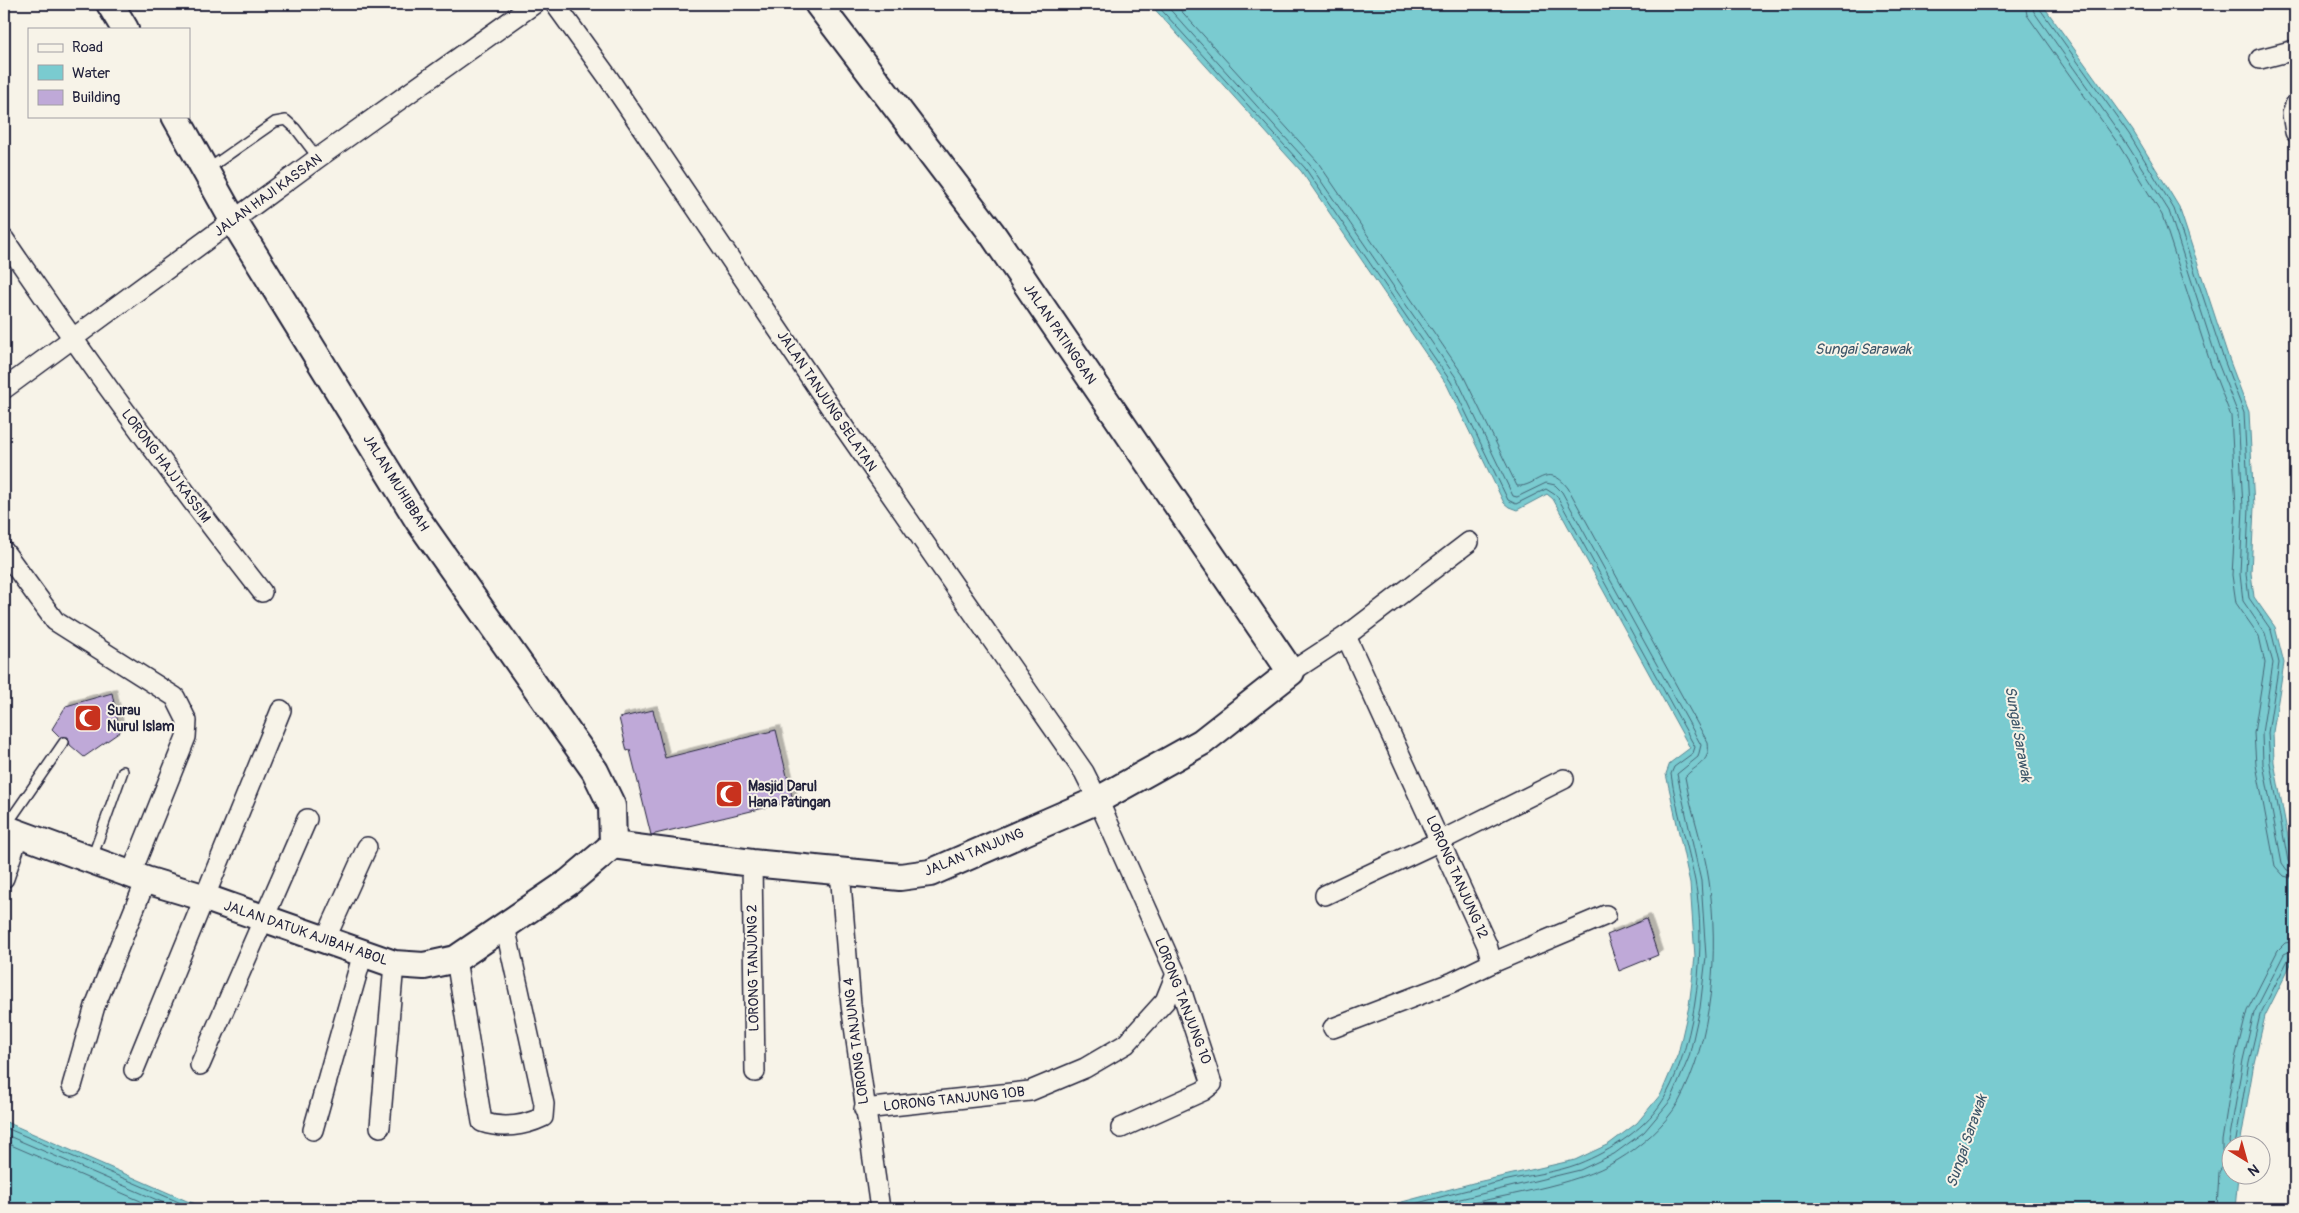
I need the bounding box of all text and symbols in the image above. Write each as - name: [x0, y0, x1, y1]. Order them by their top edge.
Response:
- legend: [28, 28, 190, 118]
- text: Road: [72, 38, 103, 57]
- text: Water: [72, 64, 111, 83]
- text: Building: [72, 88, 120, 107]
- street label: JALAN HAJI KASSAN: [211, 150, 325, 240]
- street label: JALAN PATINGGAN: [1020, 280, 1100, 388]
- street label: JALAN TANJUNG SELATAN: [774, 327, 880, 475]
- water label: Sungai Sarawak: [1815, 340, 1913, 359]
- street label: LORONG HAJJ KASSIM: [118, 406, 214, 526]
- street label: JALAN MUHIBBAH: [359, 431, 433, 535]
- water label: Sungai Sarawak: [2000, 685, 2036, 785]
- place label: Surau Nurul Islam: [107, 702, 175, 735]
- mosque icon: Surau Nurul Islam: [73, 703, 103, 733]
- place label: Masjid Darul Hana Patingan: [748, 778, 831, 811]
- mosque icon: Masjid Darul Hana Patingan: [714, 779, 744, 809]
- street label: LORONG TANJUNG 12: [1422, 813, 1492, 941]
- street label: JALAN TANJUNG: [922, 824, 1026, 880]
- street label: JALAN DATUK AJIBAH ABOL: [222, 897, 390, 969]
- street label: LORONG TANJUNG 2: [743, 904, 763, 1032]
- street label: LORONG TANJUNG 10: [1151, 935, 1215, 1067]
- street label: LORONG TANJUNG 4: [840, 977, 872, 1105]
- street label: LORONG TANJUNG 10B: [882, 1083, 1026, 1115]
- water label: Sungai Sarawak: [1942, 1091, 1992, 1190]
- north arrow: [2222, 1136, 2272, 1186]
- text: N: [2245, 1160, 2262, 1180]

